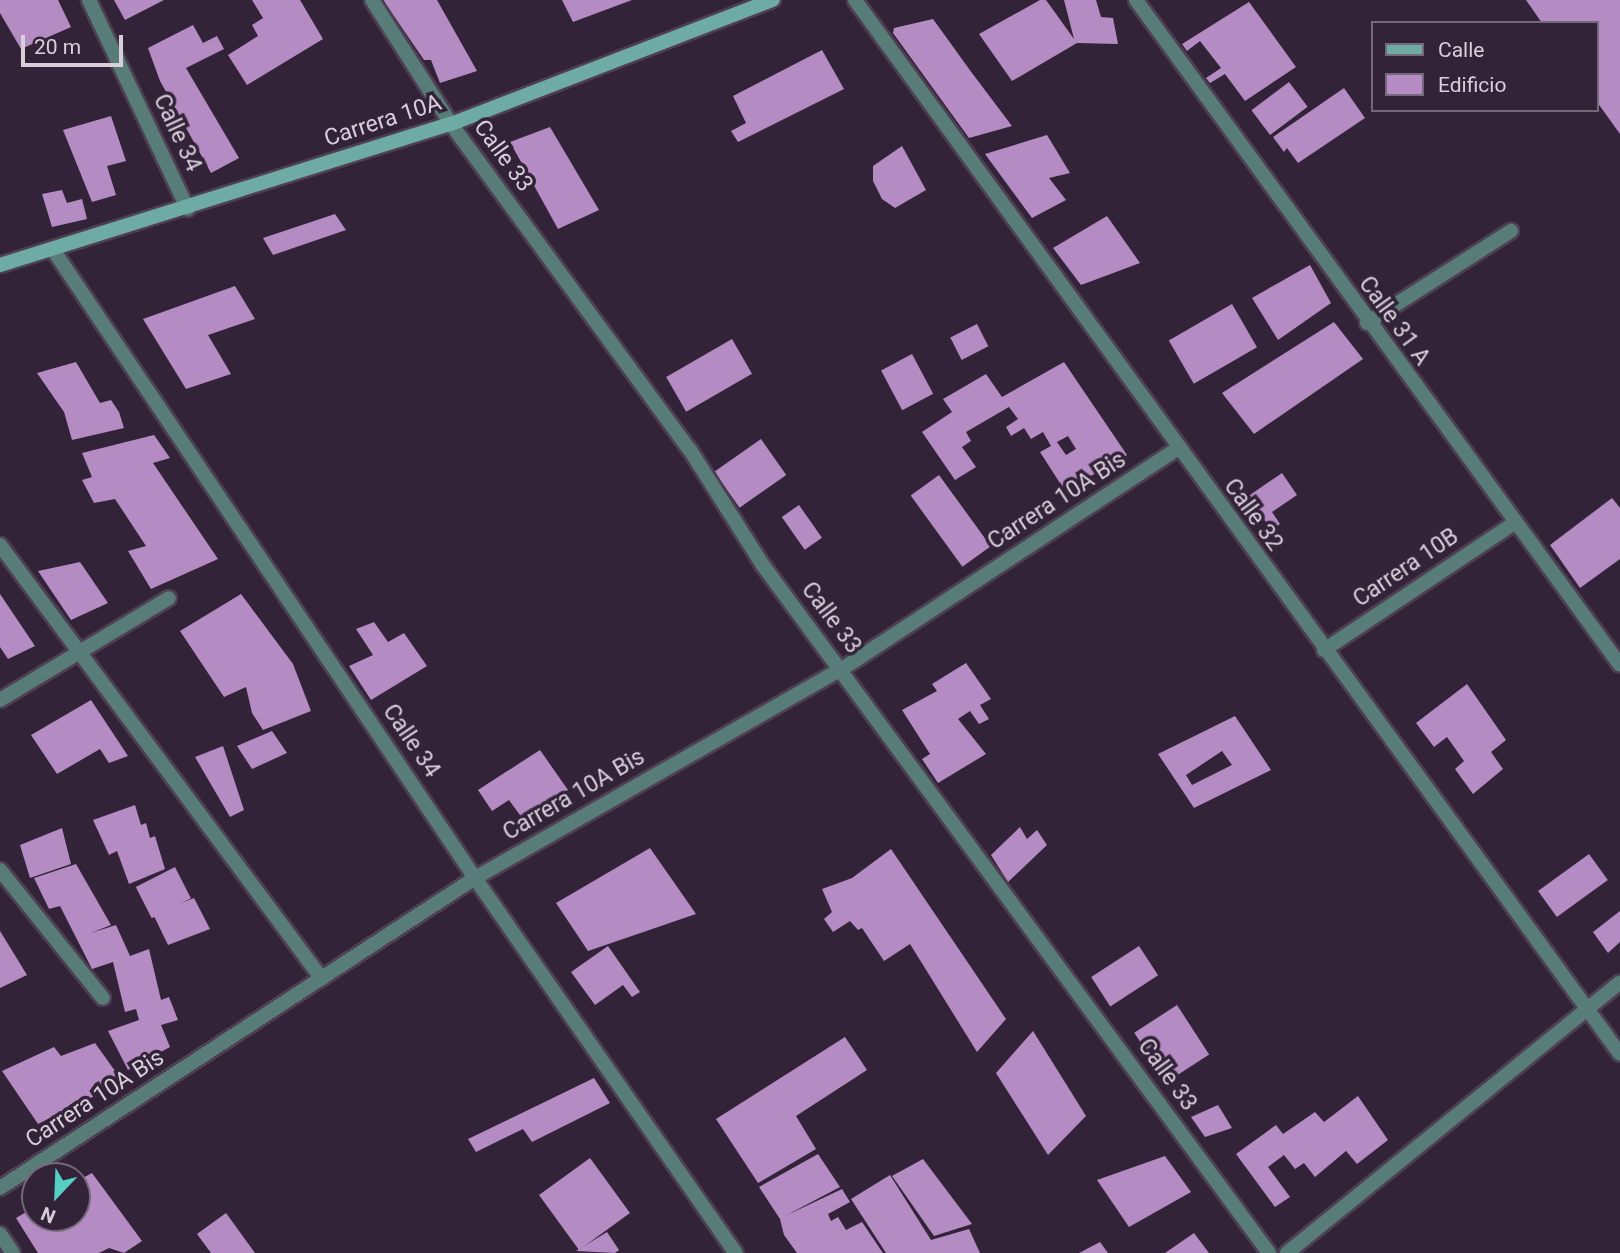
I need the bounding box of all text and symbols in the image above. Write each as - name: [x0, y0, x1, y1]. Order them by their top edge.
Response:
- scale bar: [24, 21, 126, 65]
- legend: [1372, 21, 1599, 112]
- text: 20 m: [34, 35, 81, 59]
- text: Calle: [1438, 38, 1484, 62]
- text: Edificio: [1438, 73, 1506, 97]
- street label: Carrera 10A: [321, 89, 445, 153]
- street label: Calle 34: [147, 90, 207, 176]
- street label: Calle 33: [468, 115, 538, 197]
- street label: Calle 31 A: [1353, 271, 1435, 371]
- street label: Carrera 10A Bis: [983, 446, 1131, 556]
- street label: Calle 32: [1218, 474, 1288, 556]
- street label: Carrera 10B: [1348, 523, 1464, 613]
- street label: Calle 33: [795, 577, 867, 659]
- street label: Calle 34: [377, 699, 445, 783]
- street label: Carrera 10A Bis: [498, 743, 650, 847]
- street label: Calle 33: [1132, 1034, 1202, 1116]
- street label: Carrera 10A Bis: [21, 1044, 169, 1154]
- north arrow: [21, 1162, 91, 1232]
- text: N: [38, 1202, 59, 1228]

